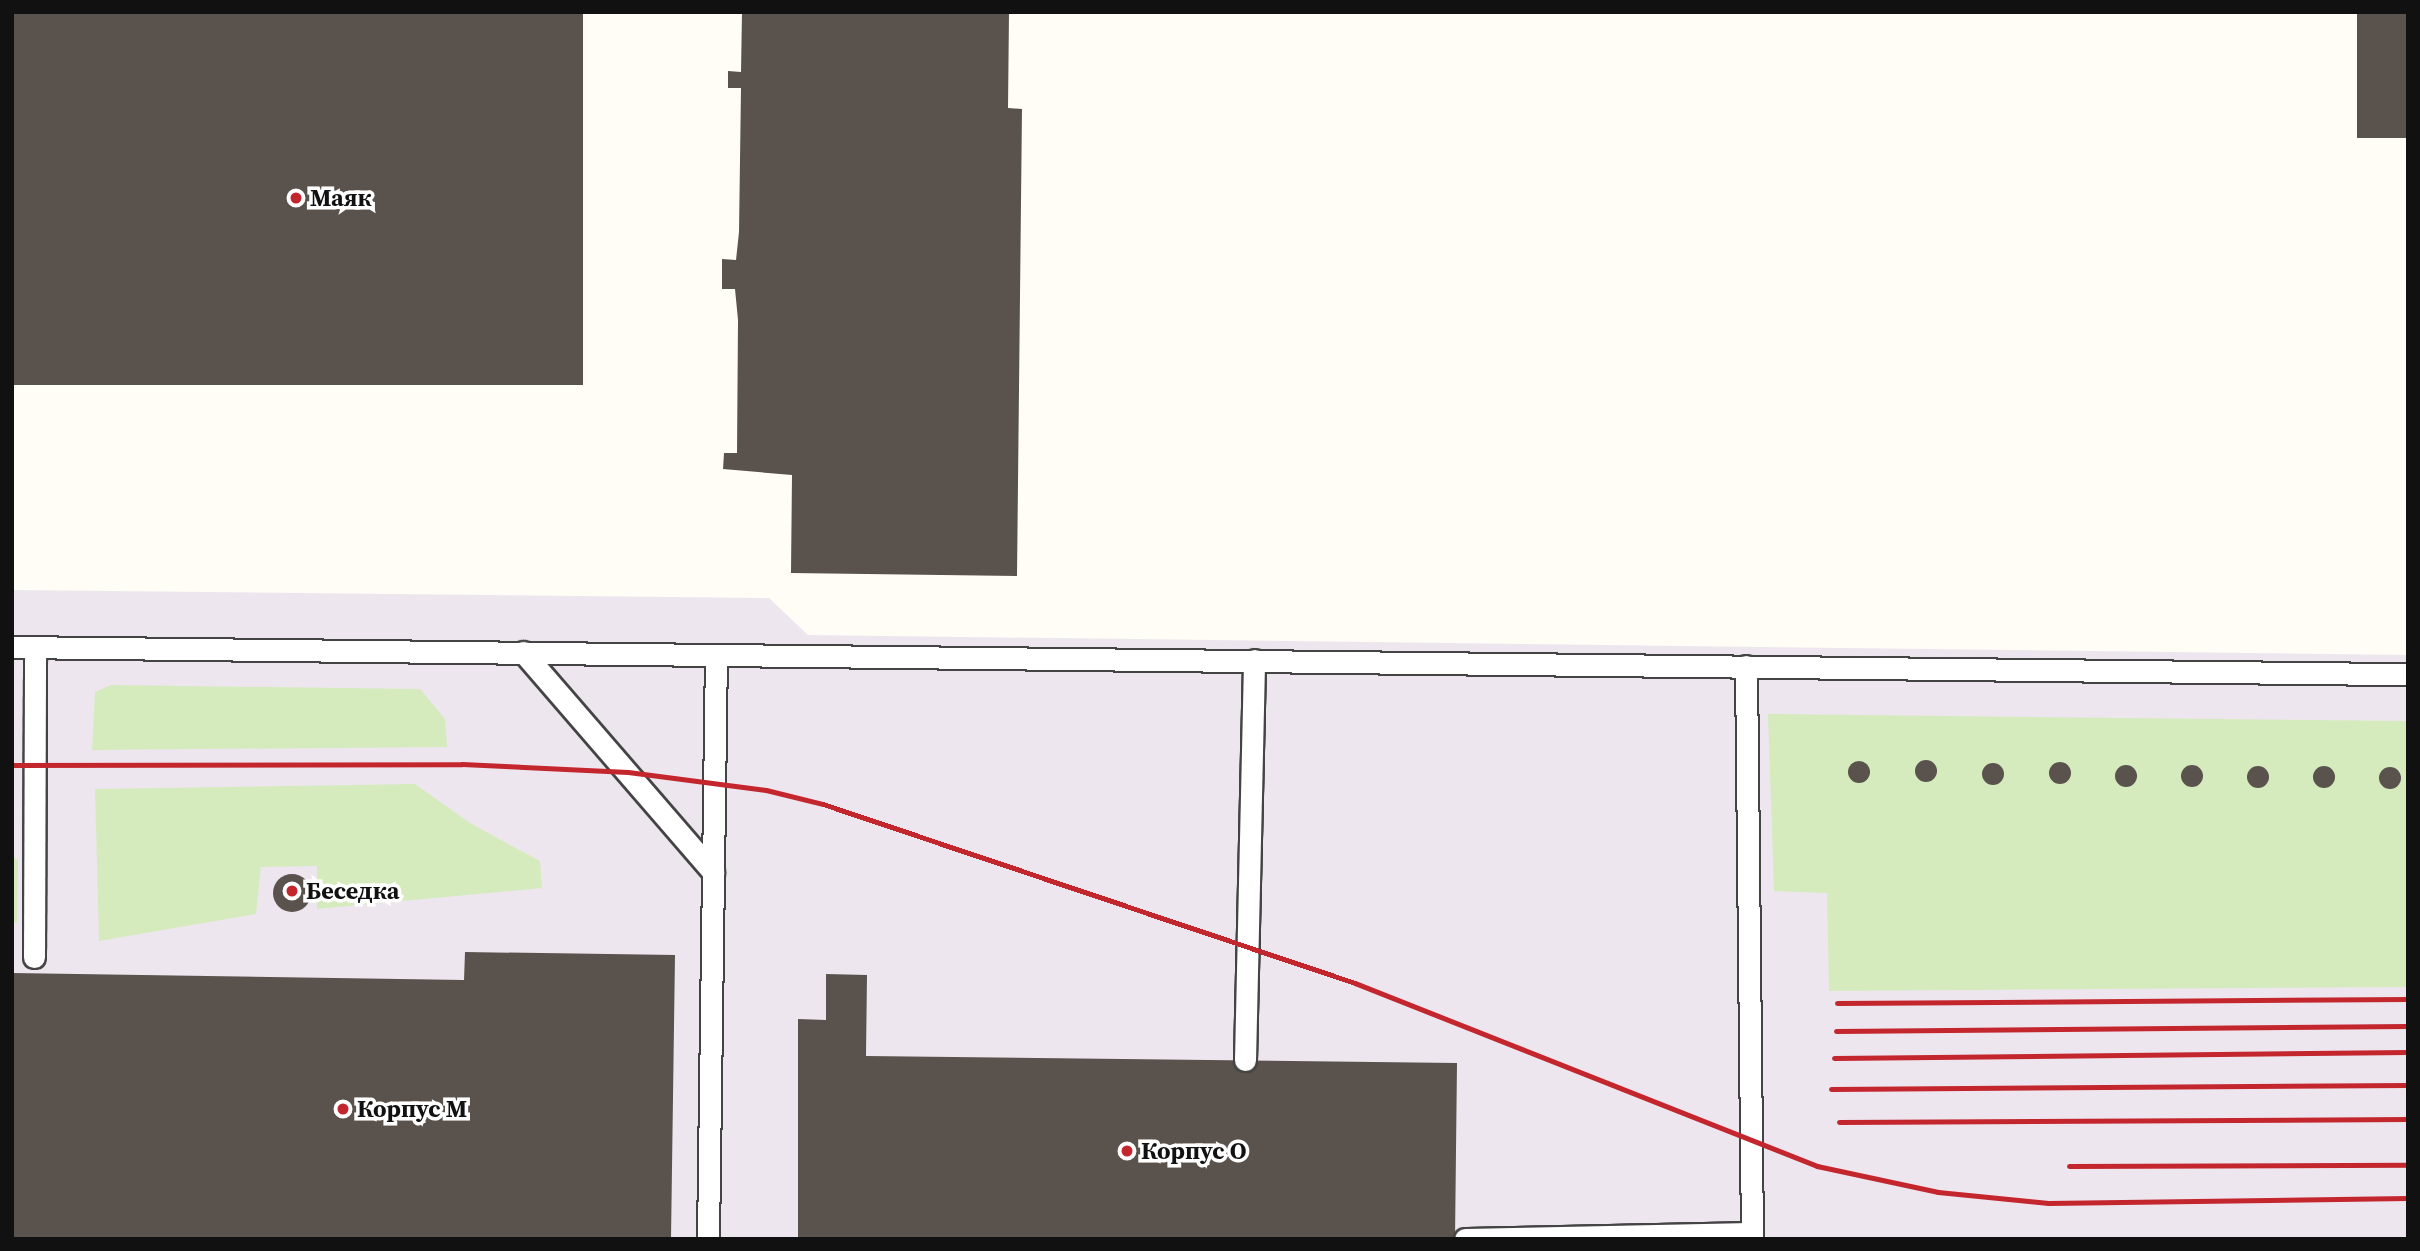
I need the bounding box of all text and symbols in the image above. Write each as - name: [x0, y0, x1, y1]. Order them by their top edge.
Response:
- place label: Маяк: [310, 184, 372, 212]
- marker: Маяк: [288, 190, 304, 206]
- place label: Беседка: [306, 877, 399, 905]
- marker: Беседка: [284, 883, 300, 899]
- place label: Корпус М: [357, 1095, 467, 1123]
- marker: Корпус М: [335, 1101, 351, 1117]
- place label: Корпус О: [1141, 1137, 1247, 1165]
- marker: Корпус О: [1119, 1143, 1135, 1159]

